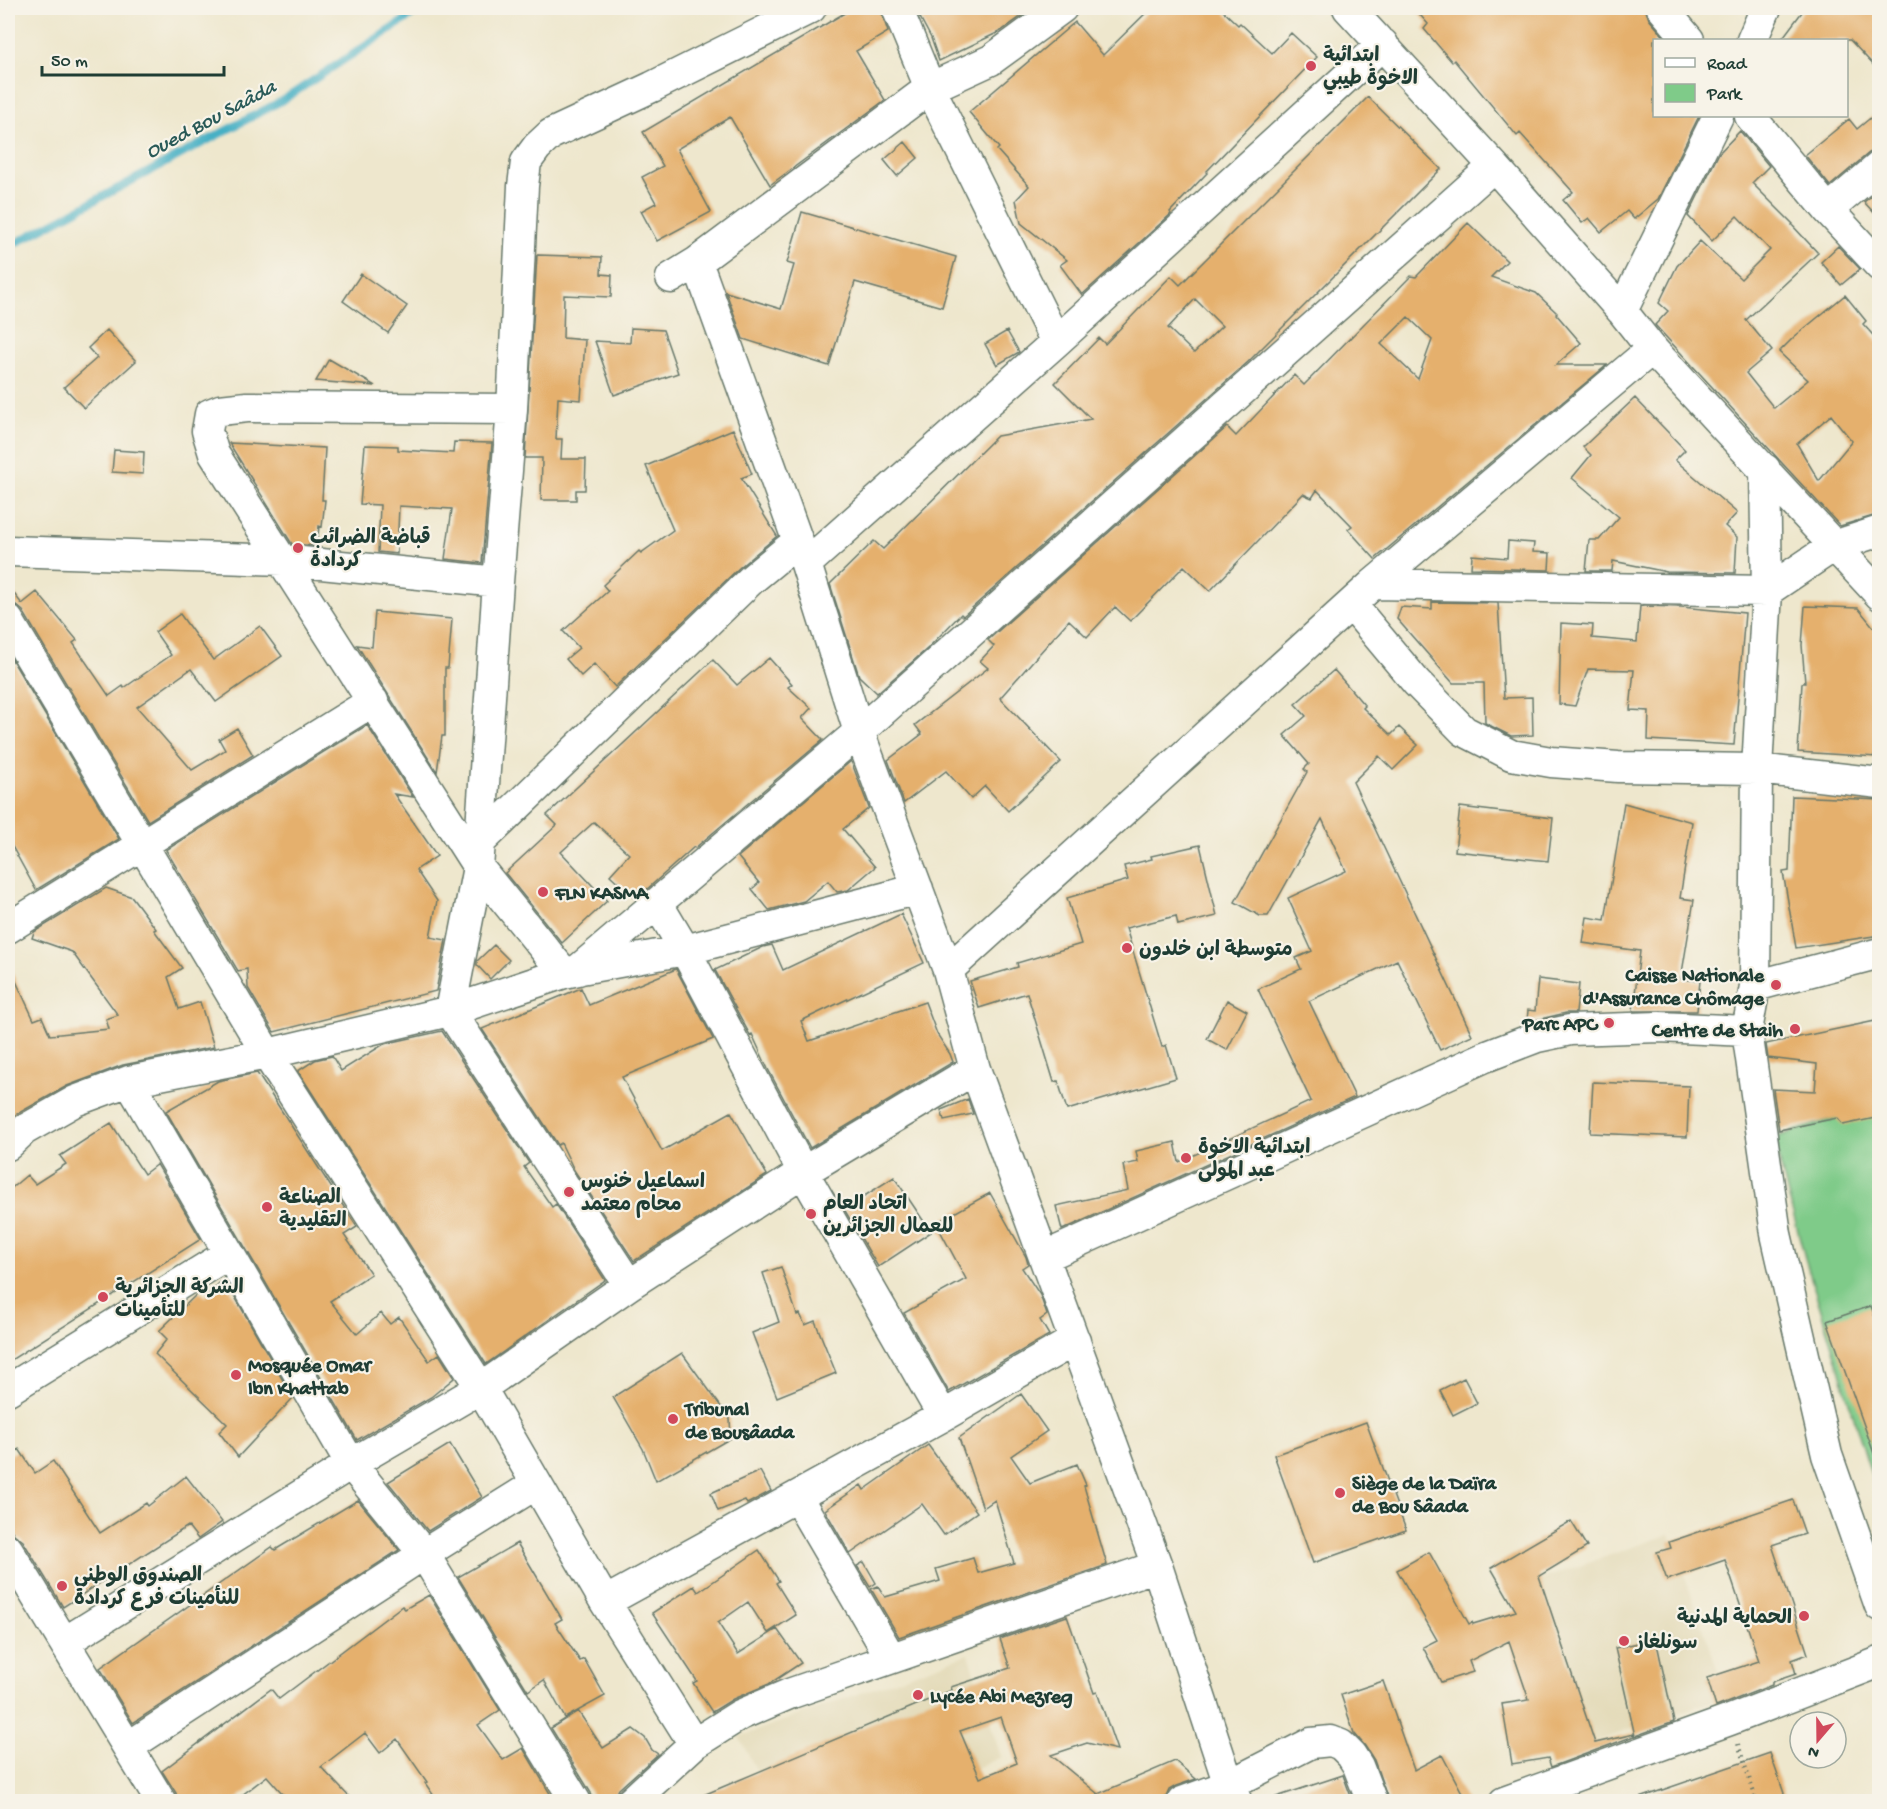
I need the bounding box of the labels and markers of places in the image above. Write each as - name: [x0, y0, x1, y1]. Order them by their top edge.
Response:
- place label: ابتدائية الاخوة طيبي: [1323, 45, 1418, 95]
- marker: ابتدائية الاخوة طيبي: [1304, 59, 1318, 73]
- place label: قباضة الضرائب كردادة: [310, 526, 431, 574]
- marker: قباضة الضرائب كردادة: [291, 541, 305, 555]
- place label: FLN KASMA: [554, 884, 650, 907]
- marker: FLN KASMA: [536, 885, 550, 899]
- place label: متوسطة ابن خلدون: [1139, 939, 1293, 963]
- marker: متوسطة ابن خلدون: [1120, 941, 1134, 955]
- place label: Caisse Nationale d'Assurance Chômage: [1583, 966, 1765, 1012]
- marker: Caisse Nationale d'Assurance Chômage: [1769, 978, 1783, 992]
- place label: Parc APC: [1522, 1015, 1599, 1038]
- marker: Parc APC: [1602, 1016, 1616, 1030]
- place label: Centre de Staih: [1651, 1021, 1783, 1044]
- marker: Centre de Staih: [1788, 1022, 1802, 1036]
- place label: ابتدائية الاخوة عبد المولى: [1198, 1137, 1310, 1184]
- marker: ابتدائية الاخوة عبد المولى: [1179, 1151, 1193, 1165]
- place label: اسماعيل خنوس محام معتمد: [581, 1171, 705, 1218]
- marker: اسماعيل خنوس محام معتمد: [562, 1185, 576, 1199]
- place label: الصناعة التقليدية: [279, 1187, 347, 1234]
- place label: اتحاد العام للعمال الجزائرين: [823, 1193, 953, 1240]
- marker: الصناعة التقليدية: [260, 1200, 274, 1214]
- marker: اتحاد العام للعمال الجزائرين: [804, 1207, 818, 1221]
- place label: الشركة الجزائرية للتأمينات: [115, 1277, 244, 1324]
- marker: الشركة الجزائرية للتأمينات: [96, 1290, 110, 1304]
- place label: Mosquée Omar Ibn Khattab: [248, 1356, 373, 1402]
- marker: Mosquée Omar Ibn Khattab: [229, 1368, 243, 1382]
- place label: Tribunal de Bousâada: [683, 1400, 795, 1446]
- marker: Tribunal de Bousâada: [666, 1412, 680, 1426]
- place label: Siège de la Daïra de Bou Sâada: [1352, 1474, 1497, 1520]
- marker: Siège de la Daïra de Bou Sâada: [1333, 1486, 1347, 1500]
- place label: الصندوق الوطني للنأمينات فرع كردادة: [74, 1565, 239, 1612]
- marker: الصندوق الوطني للنأمينات فرع كردادة: [55, 1579, 69, 1593]
- place label: الحماية المدنية: [1677, 1607, 1792, 1631]
- marker: الحماية المدنية: [1797, 1609, 1811, 1623]
- place label: سونلغاز: [1634, 1632, 1697, 1656]
- marker: سونلغاز: [1617, 1634, 1631, 1648]
- place label: Lycée Abi Mezreg: [930, 1687, 1073, 1710]
- marker: Lycée Abi Mezreg: [911, 1688, 925, 1702]

